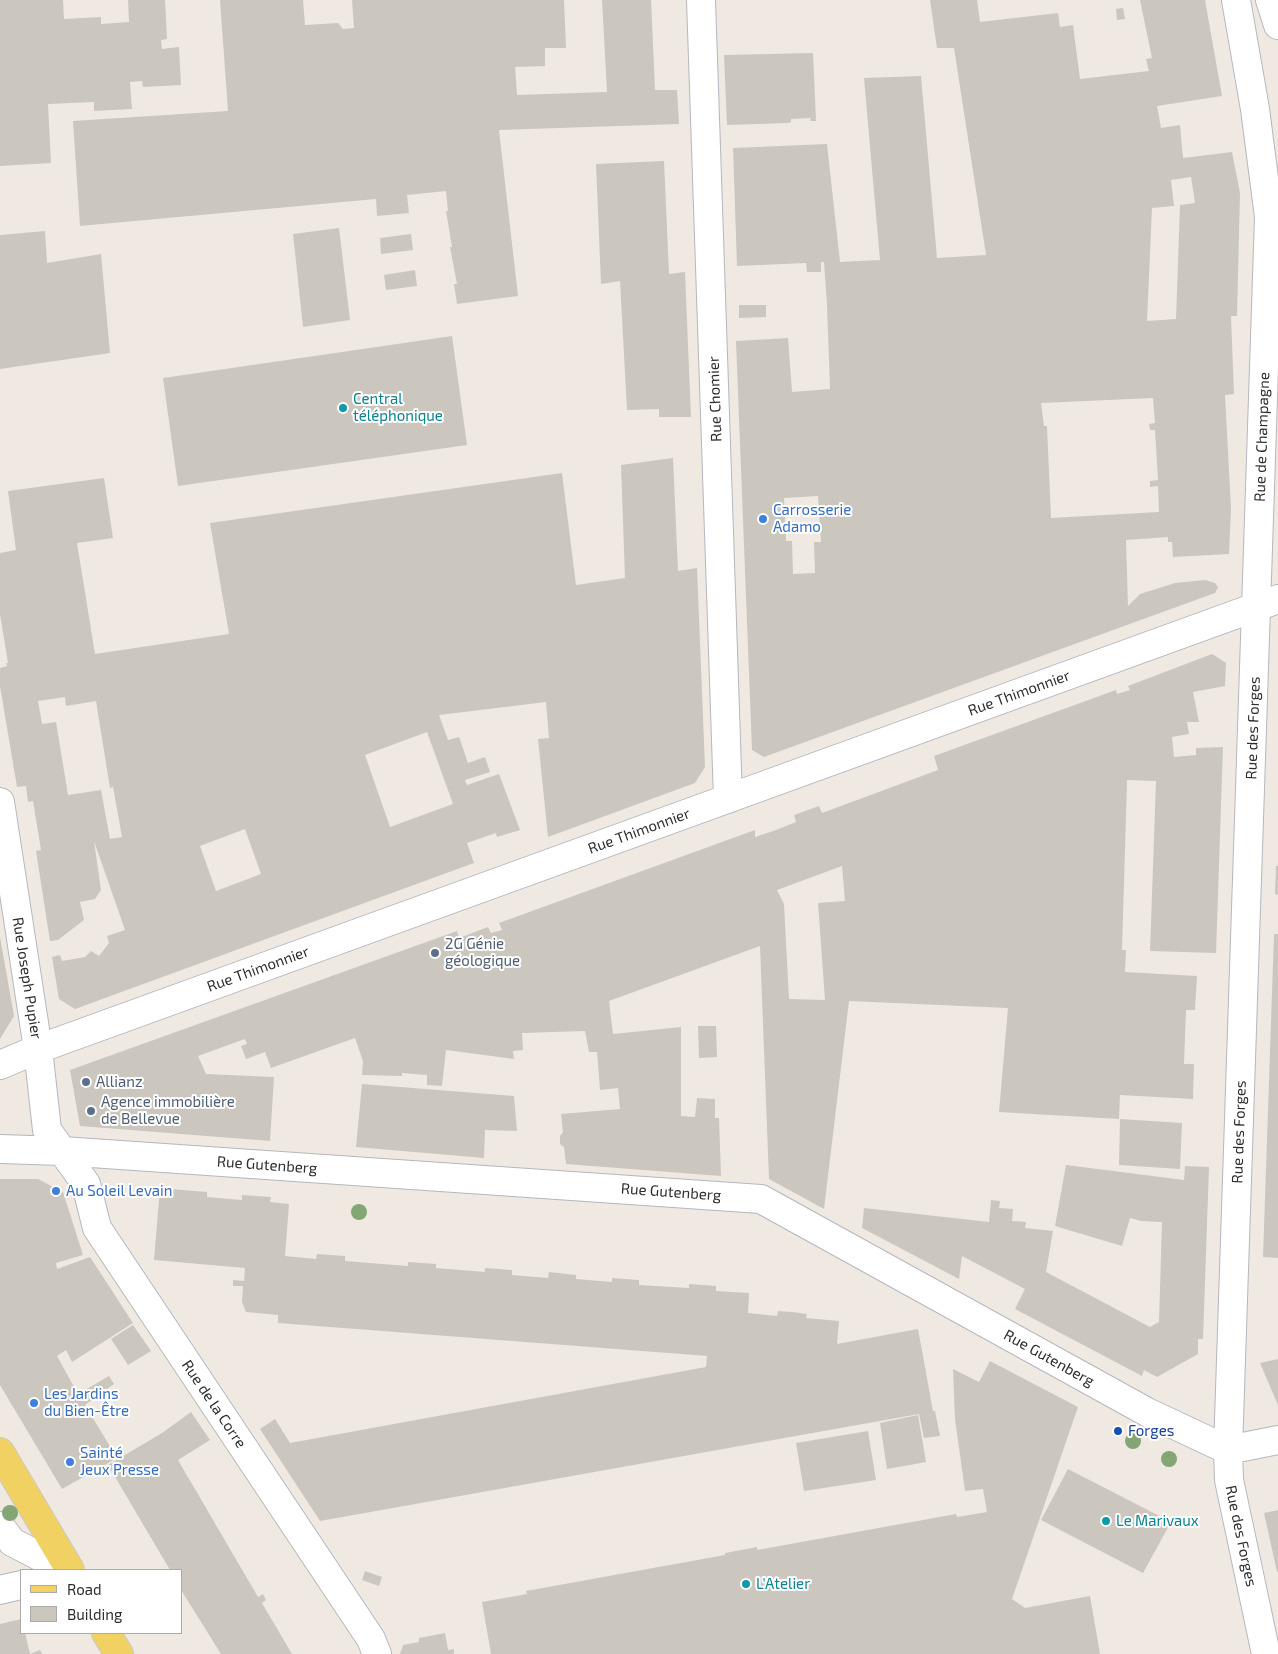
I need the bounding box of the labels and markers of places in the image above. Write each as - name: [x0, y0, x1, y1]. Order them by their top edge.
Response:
- place label: Central téléphonique: [353, 390, 443, 425]
- marker: Central téléphonique: [337, 402, 349, 414]
- place label: Carrosserie Adamo: [773, 501, 851, 536]
- marker: Carrosserie Adamo: [757, 513, 769, 525]
- place label: 2G Génie géologique: [445, 935, 520, 970]
- marker: 2G Génie géologique: [429, 947, 441, 959]
- place label: Allianz: [96, 1073, 143, 1091]
- marker: Allianz: [80, 1076, 92, 1088]
- place label: Agence immobilière de Bellevue: [101, 1093, 235, 1128]
- marker: Agence immobilière de Bellevue: [85, 1105, 97, 1117]
- place label: Au Soleil Levain: [66, 1182, 172, 1200]
- marker: Au Soleil Levain: [50, 1185, 62, 1197]
- place label: Les Jardins du Bien-Être: [44, 1385, 129, 1420]
- marker: Les Jardins du Bien-Être: [28, 1397, 40, 1409]
- place label: Forges: [1128, 1422, 1174, 1440]
- marker: Forges: [1112, 1425, 1124, 1437]
- place label: Sainté Jeux Presse: [80, 1444, 159, 1479]
- marker: Sainté Jeux Presse: [64, 1456, 76, 1468]
- place label: Le Marivaux: [1116, 1512, 1199, 1530]
- marker: Le Marivaux: [1100, 1515, 1112, 1527]
- place label: L'Atelier: [756, 1575, 810, 1593]
- marker: L'Atelier: [740, 1578, 752, 1590]

